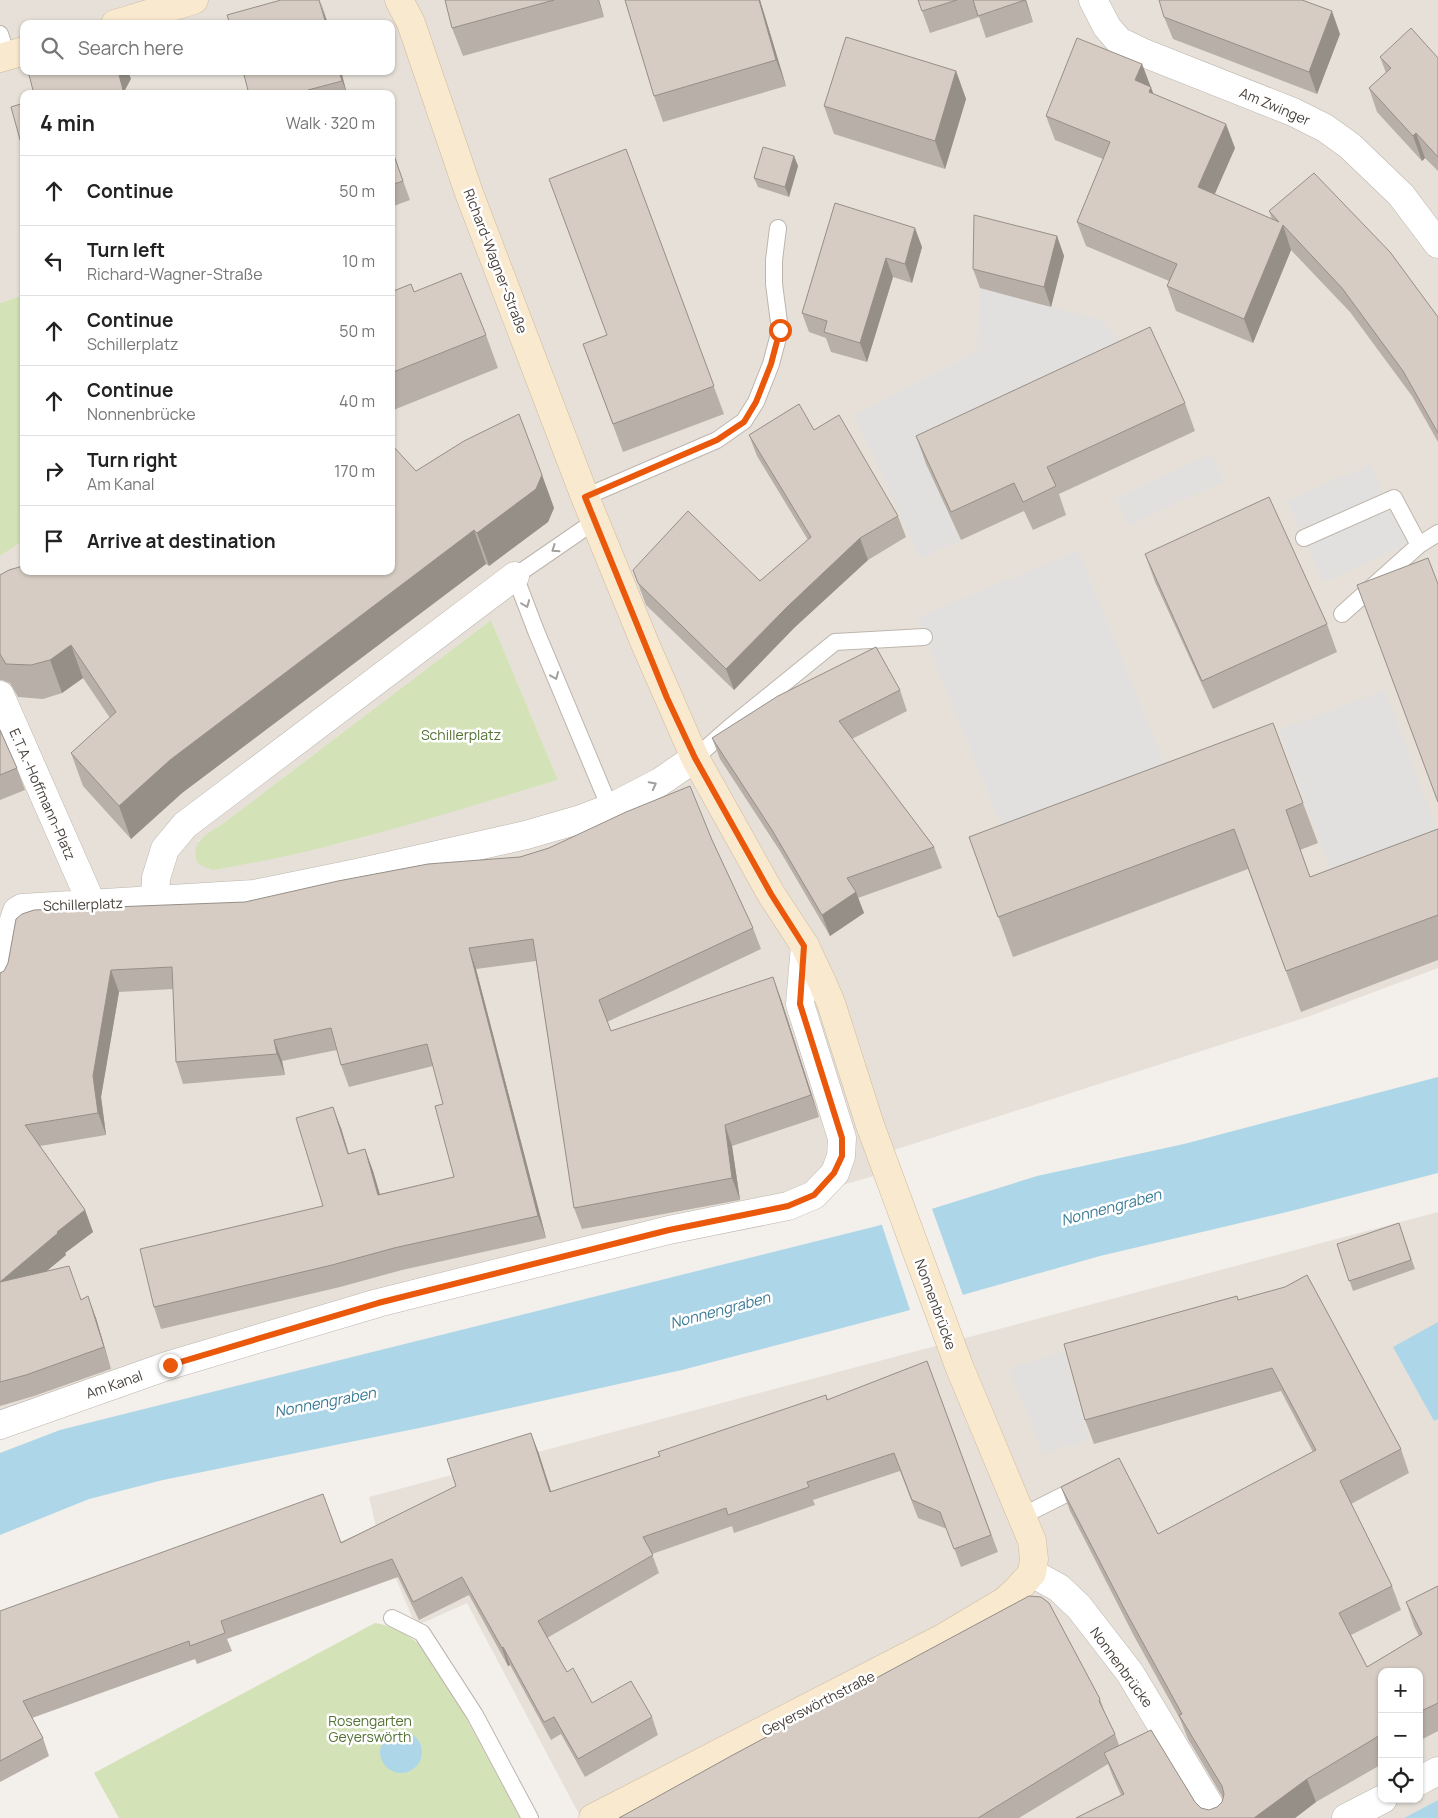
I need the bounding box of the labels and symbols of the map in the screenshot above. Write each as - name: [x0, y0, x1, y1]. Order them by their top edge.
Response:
- street label: Am Zwinger: [1237, 83, 1313, 129]
- street label: Richard-Wagner-Straße: [460, 186, 532, 336]
- route start: [769, 319, 792, 342]
- one-way arrow: [552, 543, 561, 552]
- one-way arrow: [520, 599, 530, 607]
- one-way arrow: [548, 671, 559, 680]
- street label: E.T.A.-Hoffmann-Platz: [5, 725, 81, 863]
- park label: Schillerplatz: [421, 725, 501, 744]
- one-way arrow: [648, 781, 657, 791]
- street label: Schillerplatz: [43, 893, 123, 915]
- water label: Nonnengraben: [1059, 1183, 1165, 1230]
- street label: Nonnenbrücke: [911, 1256, 961, 1352]
- water label: Nonnengraben: [668, 1286, 774, 1333]
- route end: [159, 1354, 182, 1377]
- street label: Am Kanal: [83, 1365, 145, 1403]
- water label: Nonnengraben: [272, 1382, 379, 1422]
- street label: Nonnenbrücke: [1086, 1623, 1158, 1711]
- street label: Geyerswörthstraße: [758, 1666, 878, 1740]
- park label: Rosengarten Geyerswörth: [328, 1711, 412, 1746]

